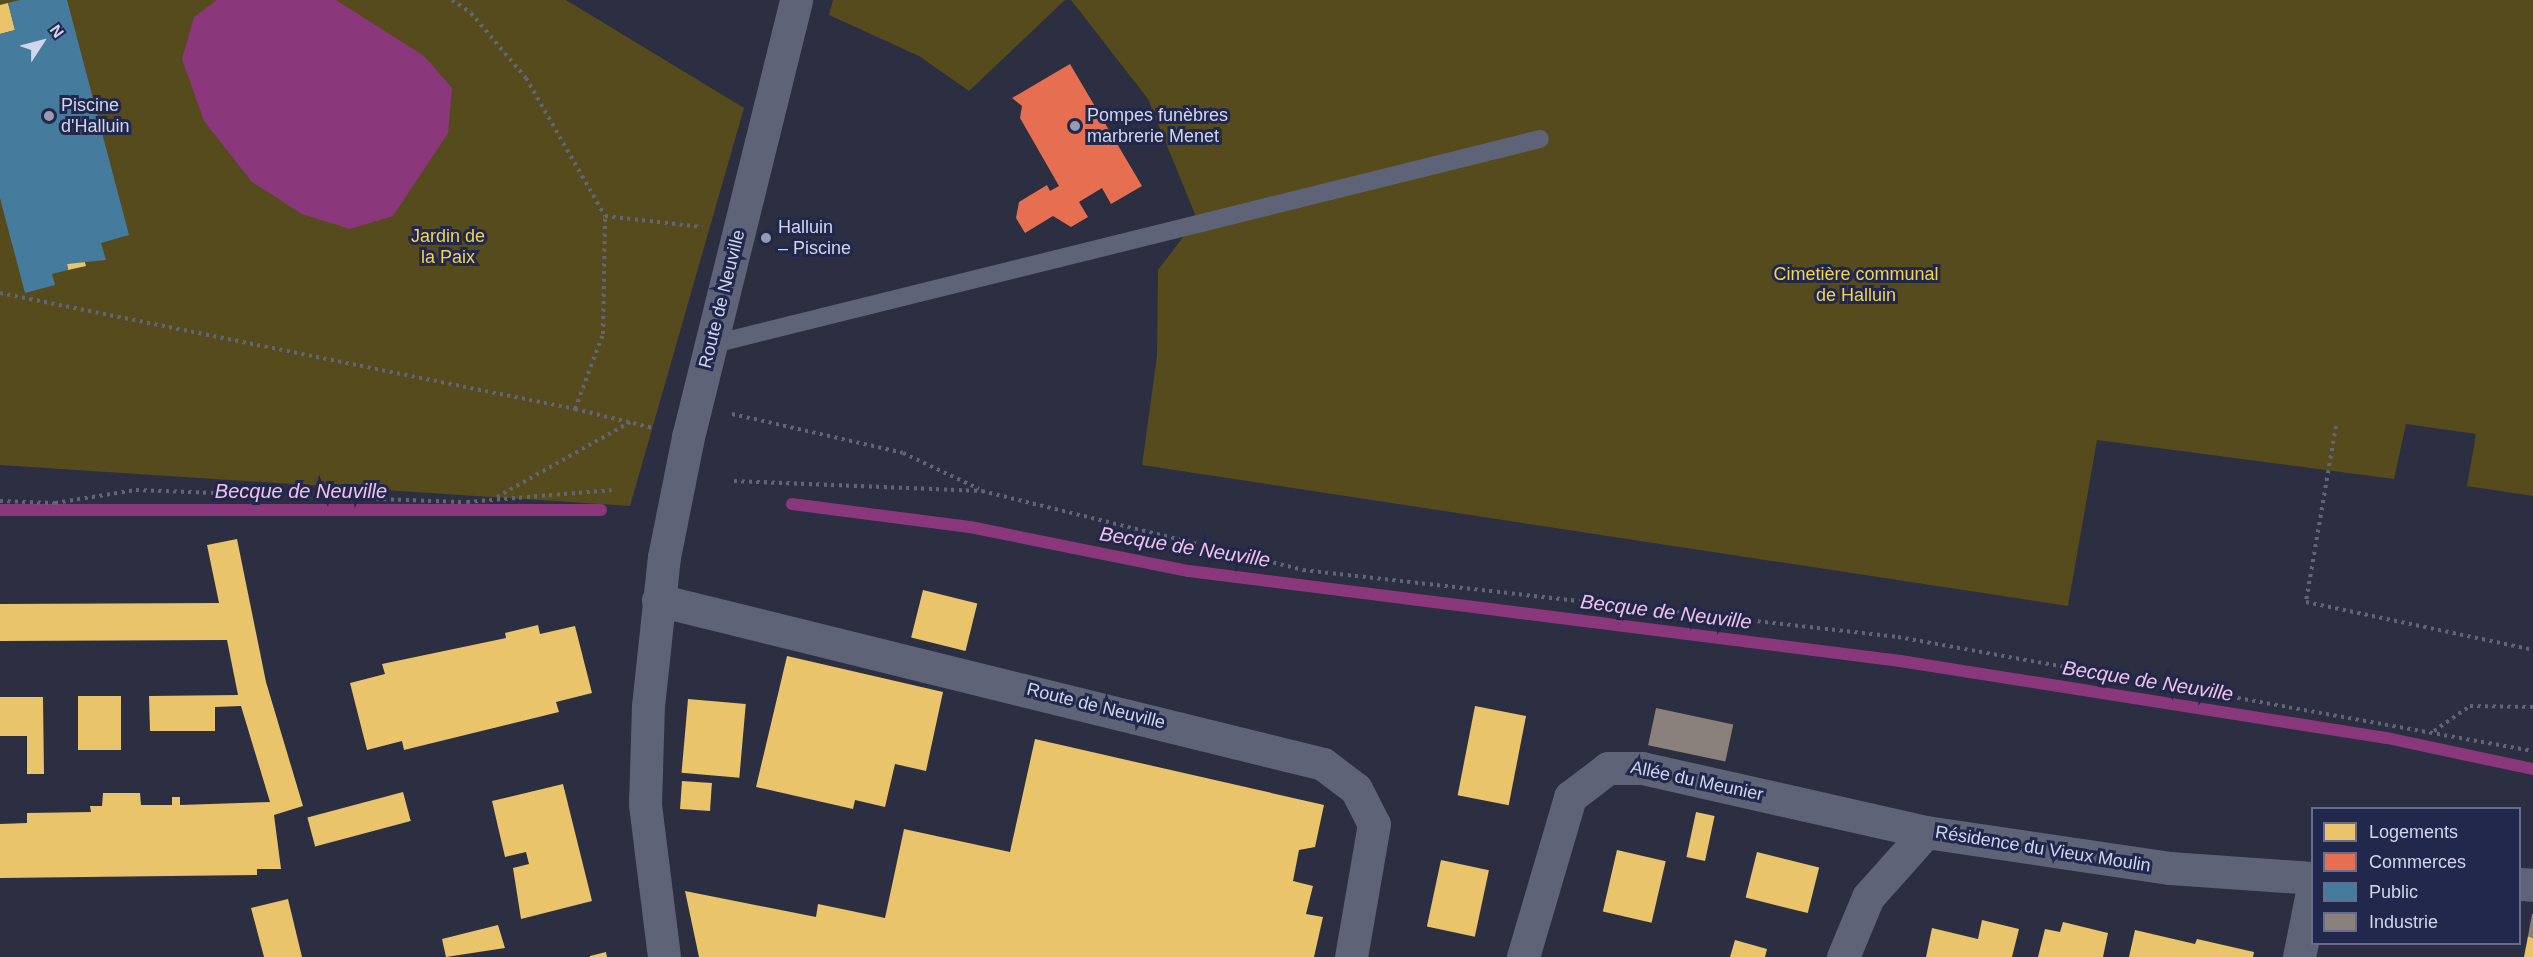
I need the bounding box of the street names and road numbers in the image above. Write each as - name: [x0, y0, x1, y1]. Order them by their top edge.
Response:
- street label: Route de Neuville: [694, 227, 750, 371]
- street label: Route de Neuville: [1024, 678, 1168, 734]
- street label: Allée du Meunier: [1629, 756, 1765, 806]
- street label: Résidence du Vieux Moulin: [1934, 821, 2152, 877]

